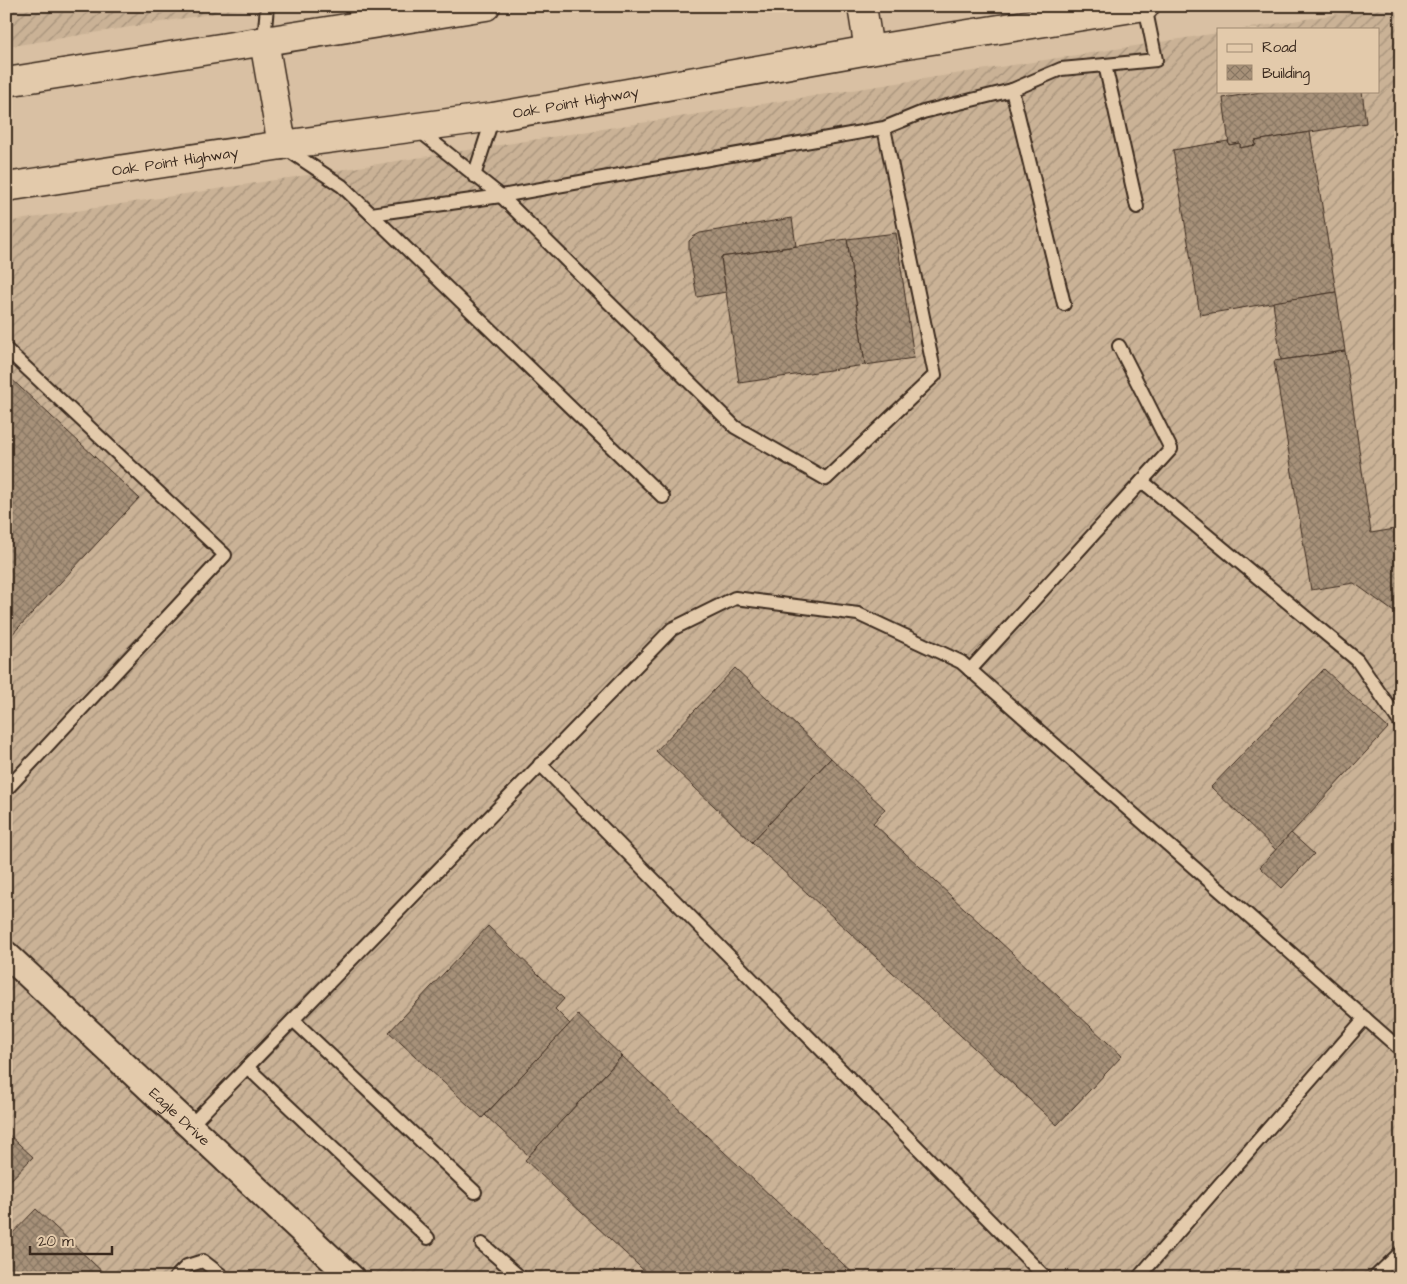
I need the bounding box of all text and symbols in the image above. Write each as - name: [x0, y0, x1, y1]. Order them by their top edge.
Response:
- legend: [1217, 28, 1380, 92]
- text: Road: [1262, 37, 1297, 58]
- text: Building: [1262, 63, 1310, 85]
- street label: Oak Point Highway: [511, 81, 640, 124]
- street label: Oak Point Highway: [111, 142, 240, 182]
- street label: Eagle Drive: [144, 1083, 215, 1151]
- scale bar: [30, 1224, 112, 1256]
- text: 20 m: [38, 1231, 74, 1252]

